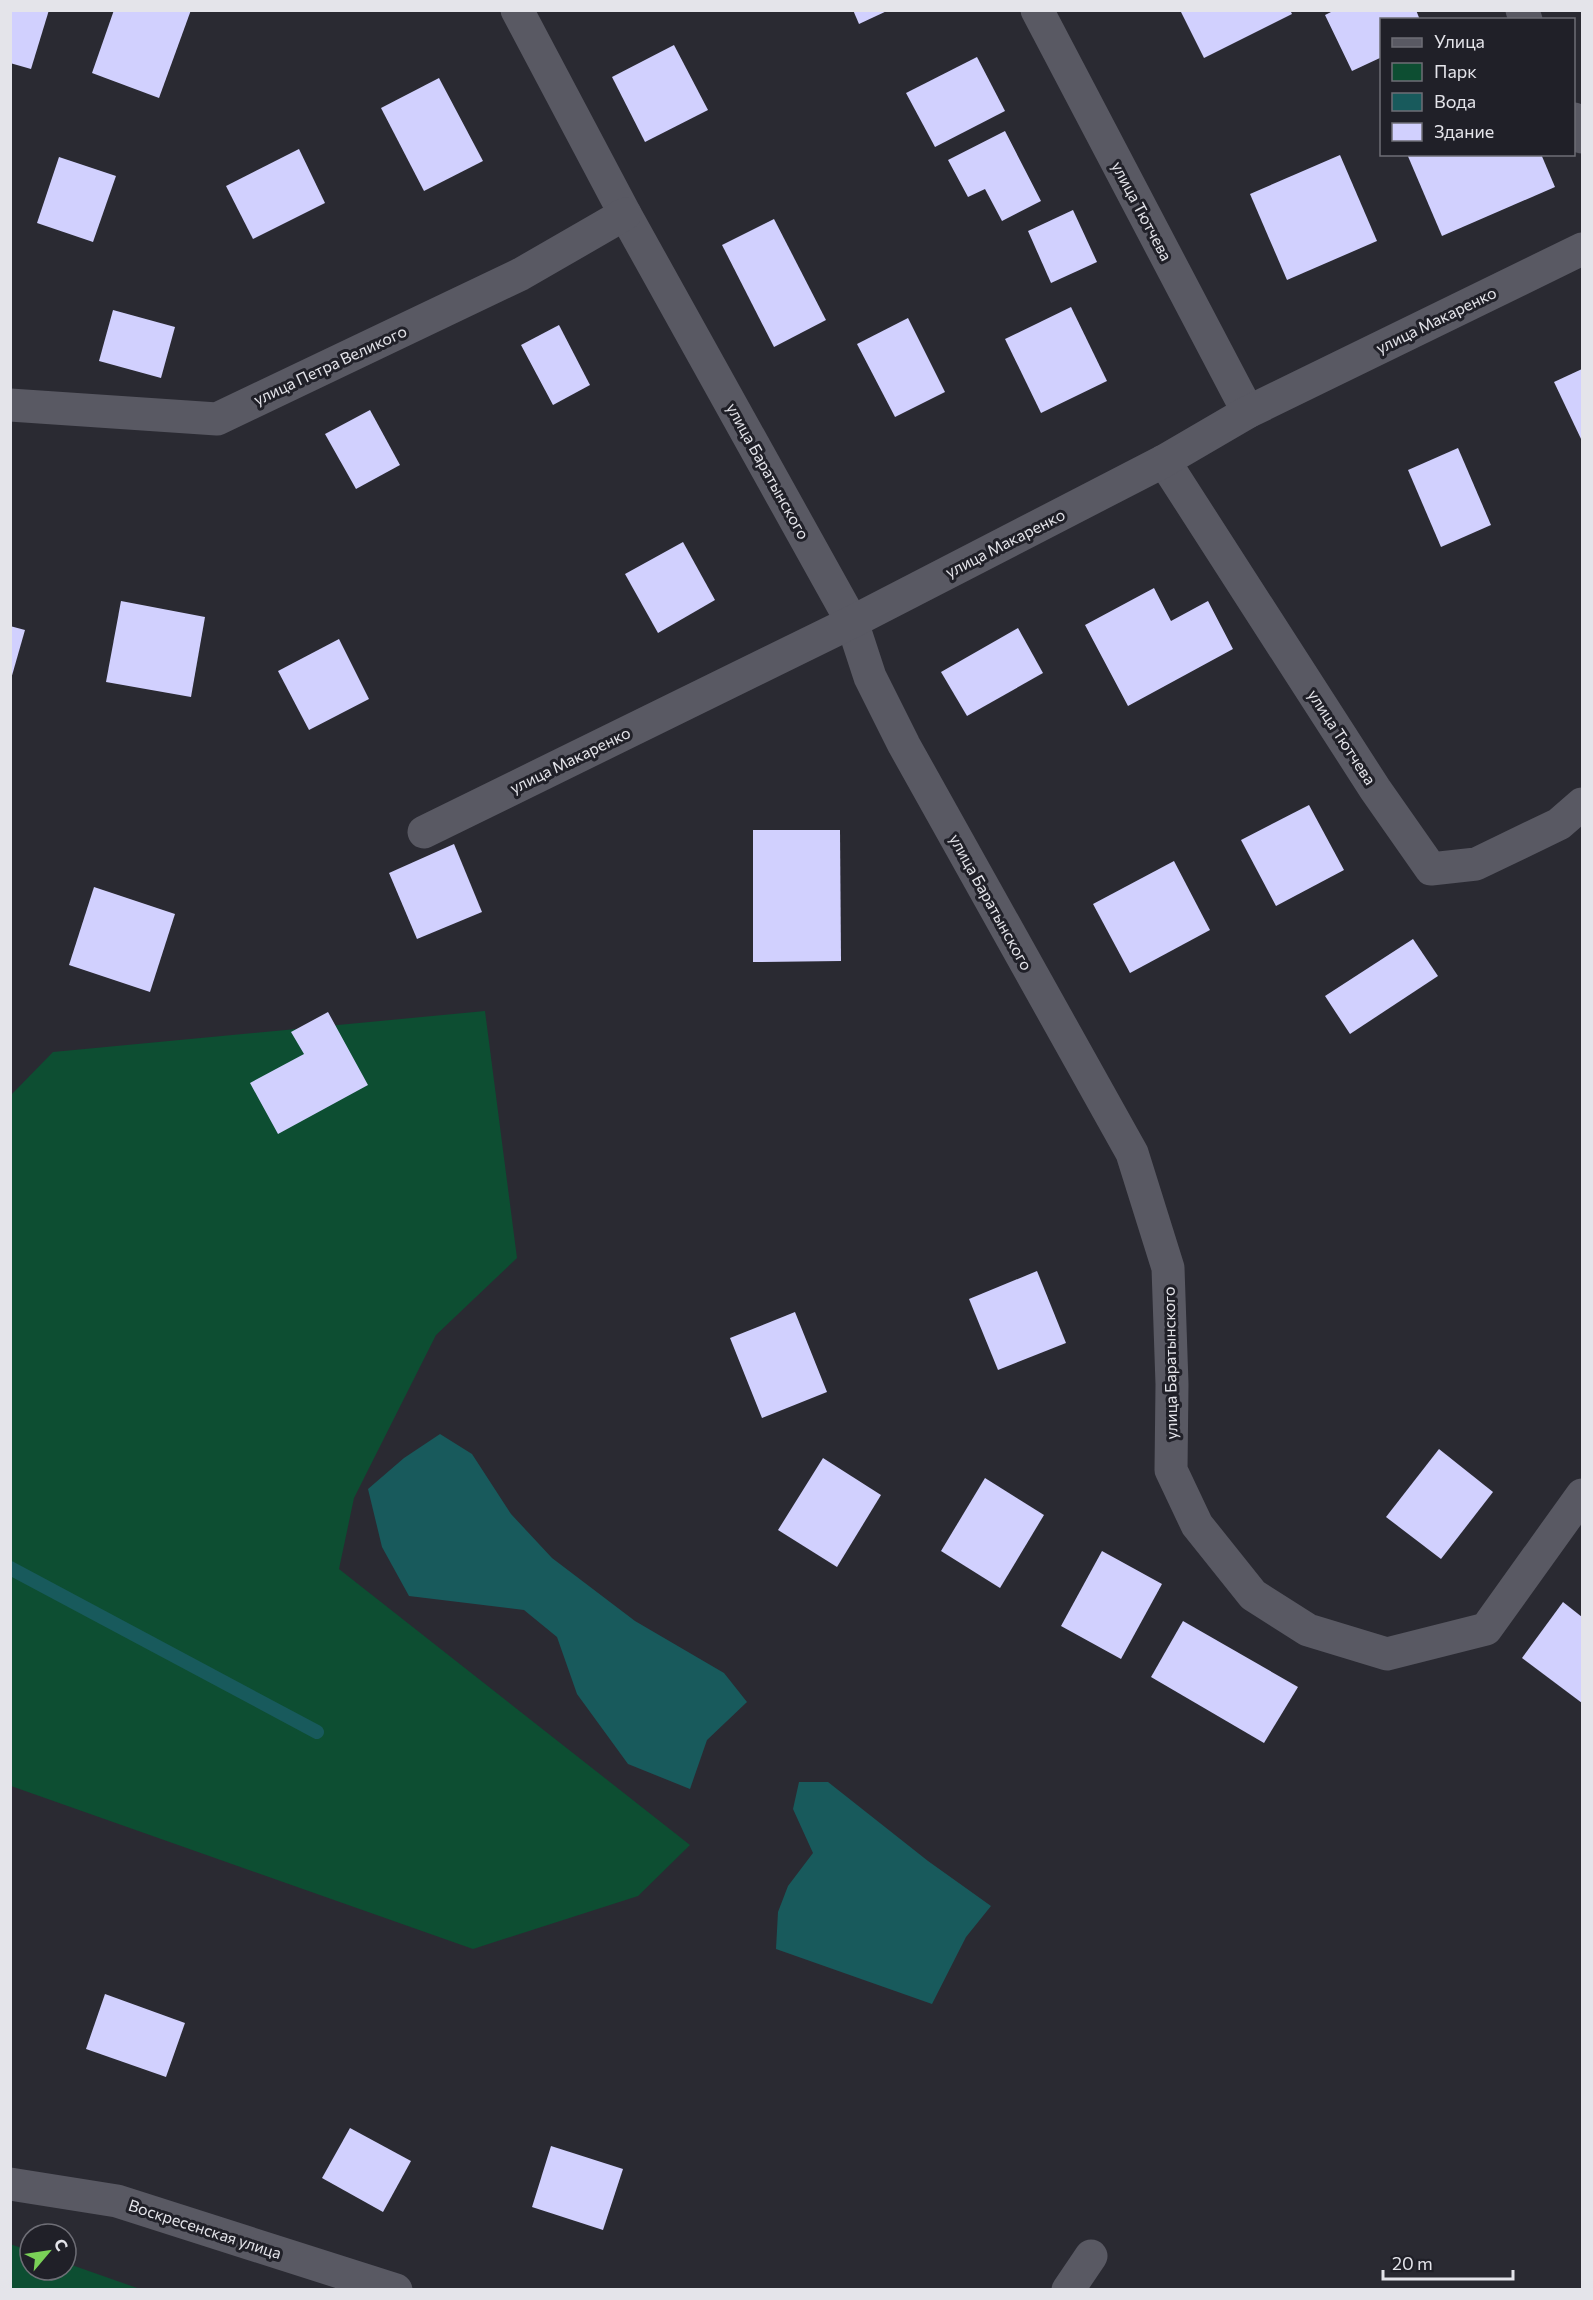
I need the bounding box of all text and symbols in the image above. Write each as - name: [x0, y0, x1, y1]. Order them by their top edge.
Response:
- legend: [1380, 18, 1575, 156]
- text: Улица: [1434, 30, 1485, 52]
- text: Парк: [1434, 60, 1477, 82]
- text: Вода: [1434, 90, 1476, 112]
- text: Здание: [1434, 120, 1494, 142]
- street label: улица Тютчева: [1108, 158, 1177, 264]
- street label: улица Макаренко: [1372, 282, 1499, 357]
- street label: улица Петра Великого: [250, 321, 409, 408]
- street label: улица Баратынского: [723, 399, 814, 542]
- street label: улица Макаренко: [942, 504, 1068, 581]
- street label: улица Тютчева: [1304, 685, 1380, 788]
- street label: улица Макаренко: [506, 722, 633, 797]
- street label: улица Баратынского: [946, 830, 1037, 973]
- street label: улица Баратынского: [1159, 1286, 1180, 1440]
- street label: Воскресенская улица: [126, 2195, 284, 2262]
- north arrow: [18, 2222, 78, 2282]
- text: С: [51, 2235, 73, 2254]
- scale bar: [1383, 2243, 1514, 2281]
- text: 20 m: [1392, 2252, 1433, 2274]

